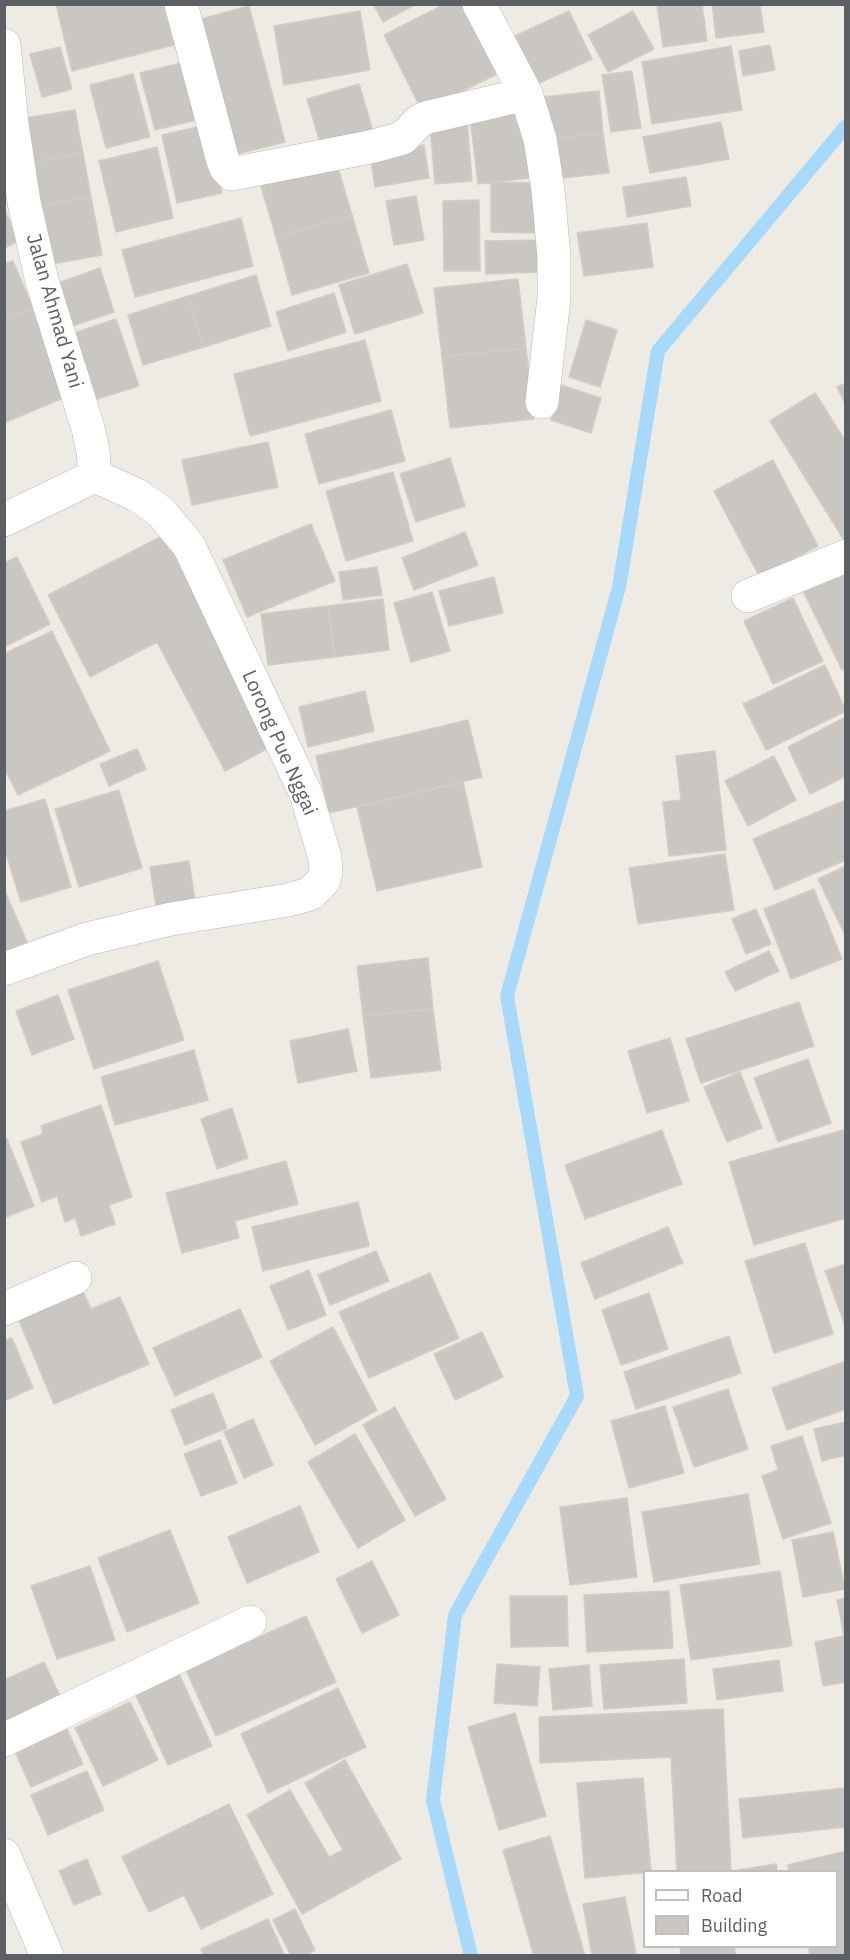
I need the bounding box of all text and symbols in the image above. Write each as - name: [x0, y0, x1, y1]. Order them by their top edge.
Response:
- street label: Jalan Ahmad Yani: [20, 231, 88, 391]
- street label: Lorong Pue Nggai: [236, 667, 322, 819]
- legend: [643, 1870, 838, 1948]
- text: Road: [701, 1884, 742, 1907]
- text: Building: [701, 1914, 767, 1937]

